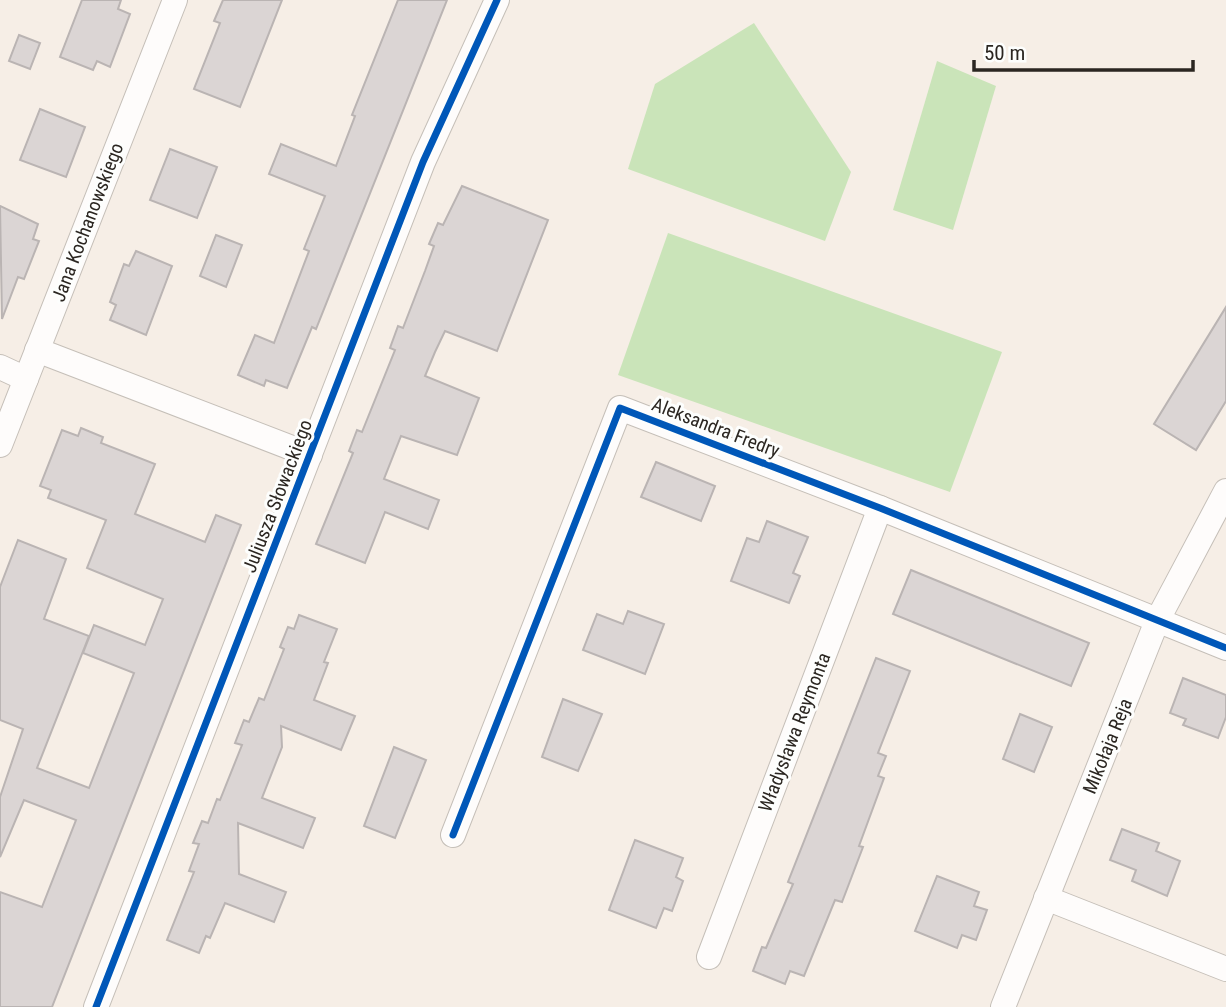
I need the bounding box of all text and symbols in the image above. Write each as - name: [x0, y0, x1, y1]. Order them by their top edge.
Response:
- scale bar: [974, 28, 1193, 72]
- text: 50 m: [984, 41, 1025, 65]
- street label: Jana Kochanowskiego: [47, 140, 128, 305]
- street label: Aleksandra Fredry: [649, 393, 783, 462]
- street label: Juliusza Słowackiego: [238, 417, 317, 576]
- street label: Władysława Reymonta: [754, 649, 835, 815]
- street label: Mikołaja Reja: [1078, 695, 1137, 797]

